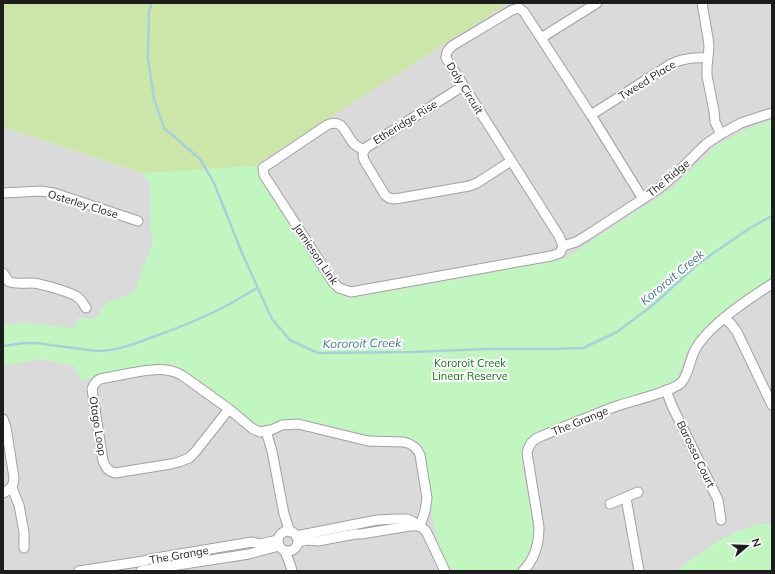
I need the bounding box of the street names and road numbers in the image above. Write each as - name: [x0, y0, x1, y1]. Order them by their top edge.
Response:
- street label: Tweed Place: [616, 57, 678, 103]
- street label: Daly Circuit: [444, 59, 487, 117]
- street label: Etheridge Rise: [370, 97, 440, 147]
- street label: The Ridge: [644, 156, 692, 200]
- street label: Osterley Close: [46, 187, 120, 221]
- street label: Jamieson Link: [291, 221, 342, 287]
- street label: Otago Loop: [86, 395, 110, 457]
- street label: The Grange: [550, 403, 610, 439]
- street label: Barossa Court: [674, 418, 718, 490]
- street label: The Grange: [148, 543, 210, 567]

